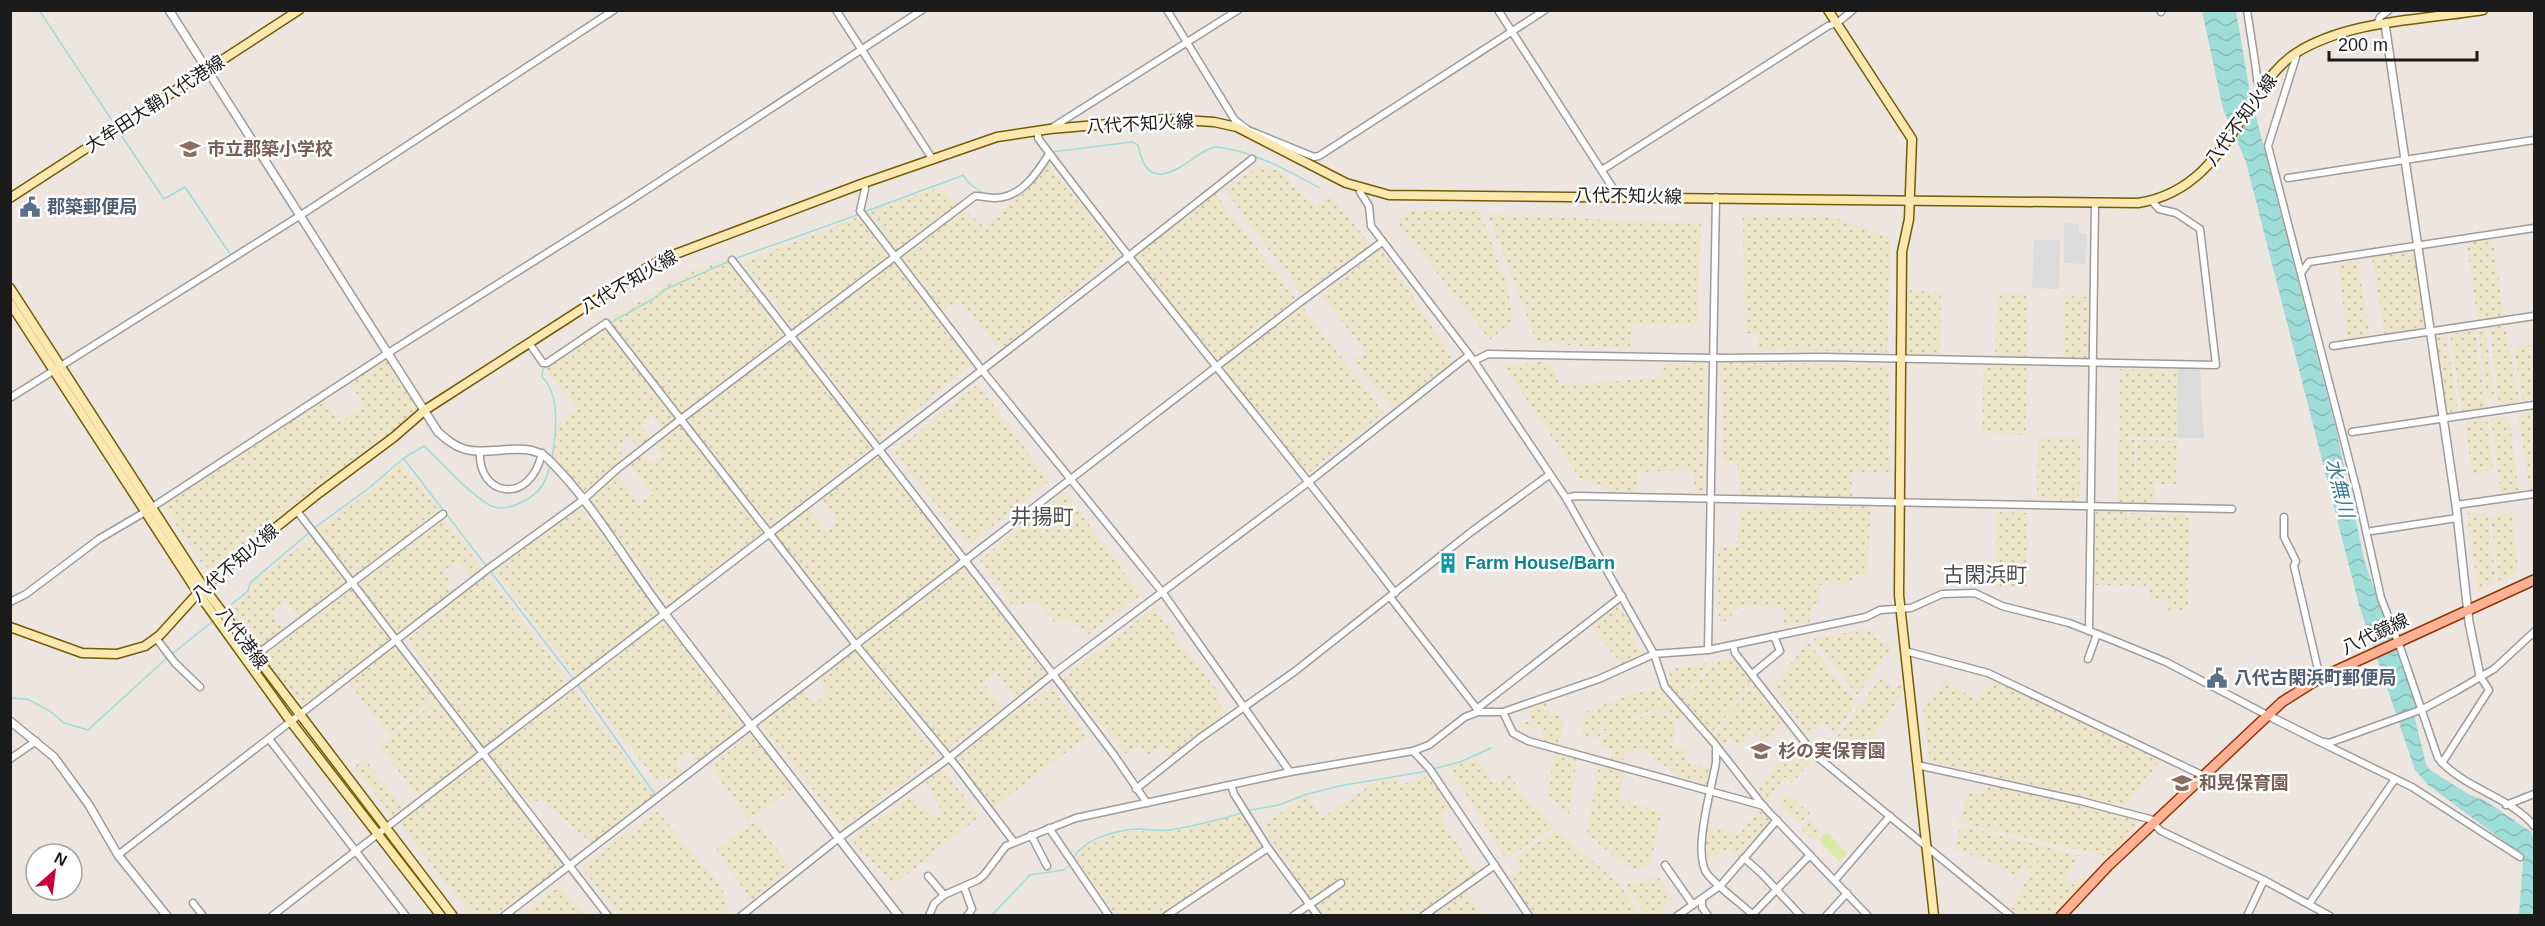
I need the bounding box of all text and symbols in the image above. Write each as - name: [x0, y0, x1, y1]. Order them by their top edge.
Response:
- scale bar: [2329, 24, 2478, 62]
- text: 200 m: [2338, 35, 2388, 55]
- street label: 大牟田大鞘八代港線: [82, 51, 228, 157]
- street label: 八代不知火線: [2201, 70, 2281, 170]
- street label: 八代不知火線: [1086, 111, 1194, 137]
- school or university icon: 市立郡築小学校: [178, 137, 202, 161]
- place label: 市立郡築小学校: [207, 139, 333, 159]
- street label: 八代不知火線: [1574, 185, 1682, 207]
- public building icon: 郡築郵便局: [18, 195, 42, 219]
- place label: 郡築郵便局: [47, 197, 137, 217]
- street label: 八代不知火線: [577, 246, 681, 318]
- water label: 水無川: [2322, 456, 2358, 522]
- district label: 井揚町: [1011, 505, 1074, 528]
- street label: 八代不知火線: [188, 520, 282, 606]
- building icon: Farm House/Barn: [1436, 551, 1460, 575]
- place label: Farm House/Barn: [1465, 553, 1615, 573]
- district label: 古閑浜町: [1943, 563, 2027, 586]
- street label: 八代港線: [212, 603, 272, 673]
- street label: 八代鏡線: [2338, 610, 2412, 658]
- public building icon: 八代古閑浜町郵便局: [2205, 666, 2229, 690]
- place label: 八代古閑浜町郵便局: [2234, 668, 2396, 688]
- school or university icon: 杉の実保育園: [1749, 739, 1773, 763]
- place label: 杉の実保育園: [1778, 741, 1886, 761]
- school or university icon: 和晃保育園: [2170, 771, 2194, 795]
- place label: 和晃保育園: [2199, 773, 2289, 793]
- north arrow: [24, 842, 84, 902]
- text: N: [52, 849, 70, 869]

